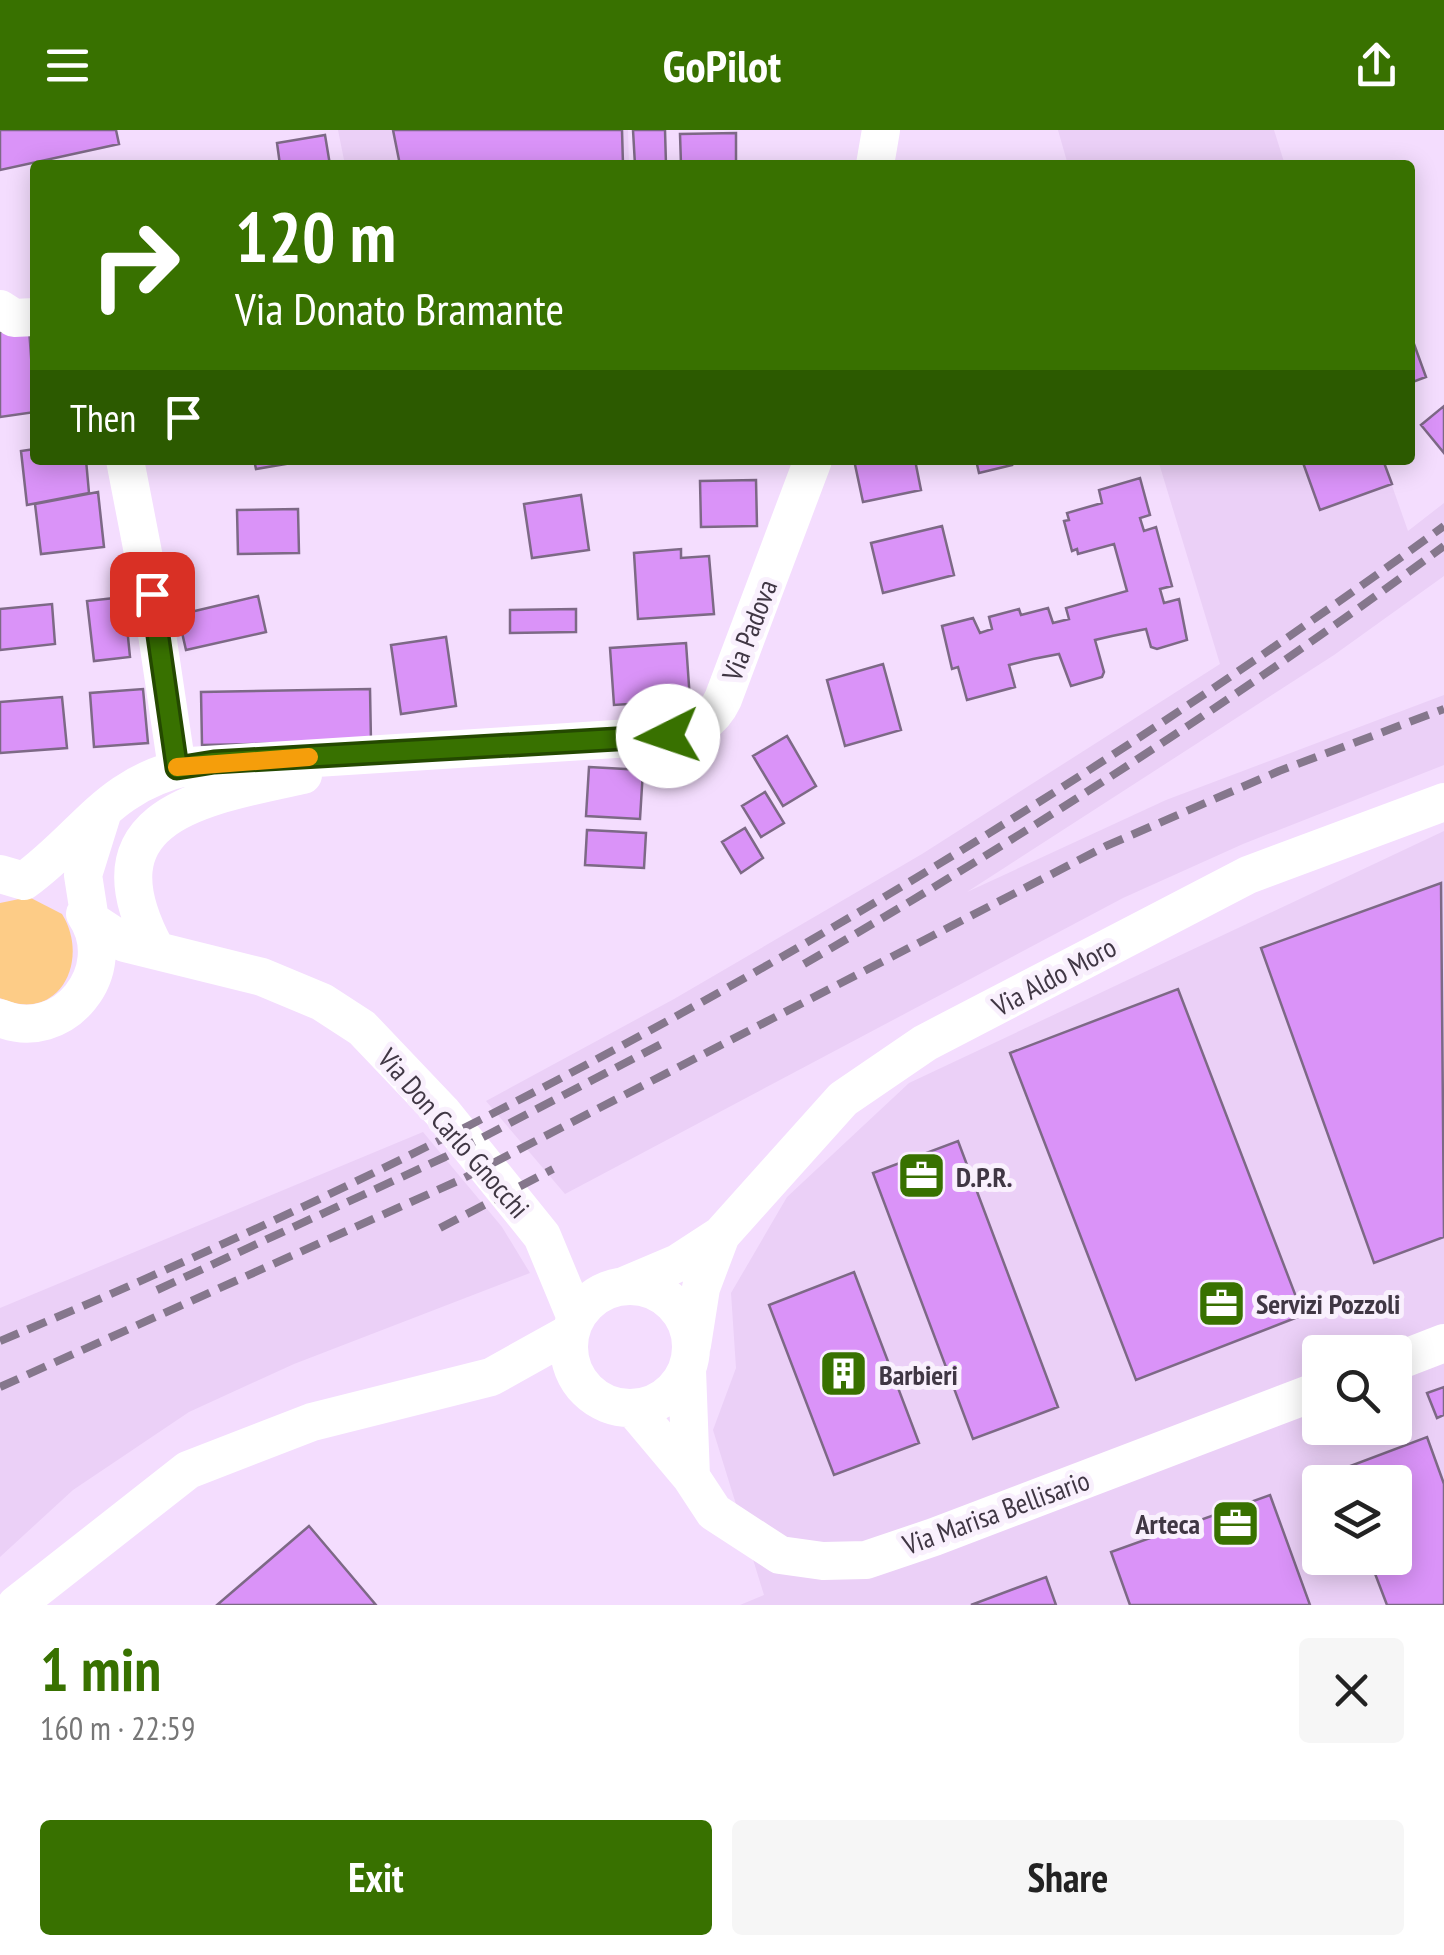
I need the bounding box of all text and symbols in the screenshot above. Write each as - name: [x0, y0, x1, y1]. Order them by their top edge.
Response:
- text: GoPilot: [663, 36, 781, 94]
- icon: menu: [40, 38, 95, 93]
- icon: share: [1349, 38, 1404, 93]
- text: 120 m: [235, 191, 396, 281]
- icon: right: [70, 200, 200, 330]
- text: Via Donato Bramante: [235, 279, 564, 337]
- icon: arrive: [156, 390, 211, 445]
- text: Then: [70, 393, 136, 442]
- pin: [110, 552, 195, 637]
- icon: arrive: [125, 567, 180, 622]
- street label: Via Padova: [713, 574, 785, 687]
- position arrow: [616, 684, 720, 788]
- street label: Via Aldo Moro: [985, 928, 1122, 1025]
- street label: Via Don Carlo Gnocchi: [369, 1040, 538, 1226]
- office icon: D.P.R.: [895, 1150, 947, 1202]
- place label: D.P.R.: [956, 1158, 1013, 1195]
- office icon: Servizi Pozzoli: [1195, 1277, 1247, 1329]
- place label: Servizi Pozzoli: [1256, 1285, 1400, 1322]
- map controls: [1302, 1335, 1412, 1575]
- button: search: [1302, 1335, 1412, 1445]
- building icon: Barbieri: [818, 1348, 870, 1400]
- place label: Barbieri: [879, 1356, 958, 1393]
- street label: Via Marisa Bellisario: [897, 1461, 1094, 1563]
- button: layers: [1302, 1465, 1412, 1575]
- office icon: Arteca: [1209, 1497, 1261, 1549]
- place label: Arteca: [1135, 1505, 1200, 1542]
- text: 1 min: [40, 1630, 161, 1708]
- button: close: [1299, 1638, 1404, 1743]
- text: 160 m · 22:59: [40, 1707, 195, 1749]
- button: Exit: [40, 1820, 712, 1935]
- button: Share: [732, 1820, 1404, 1935]

